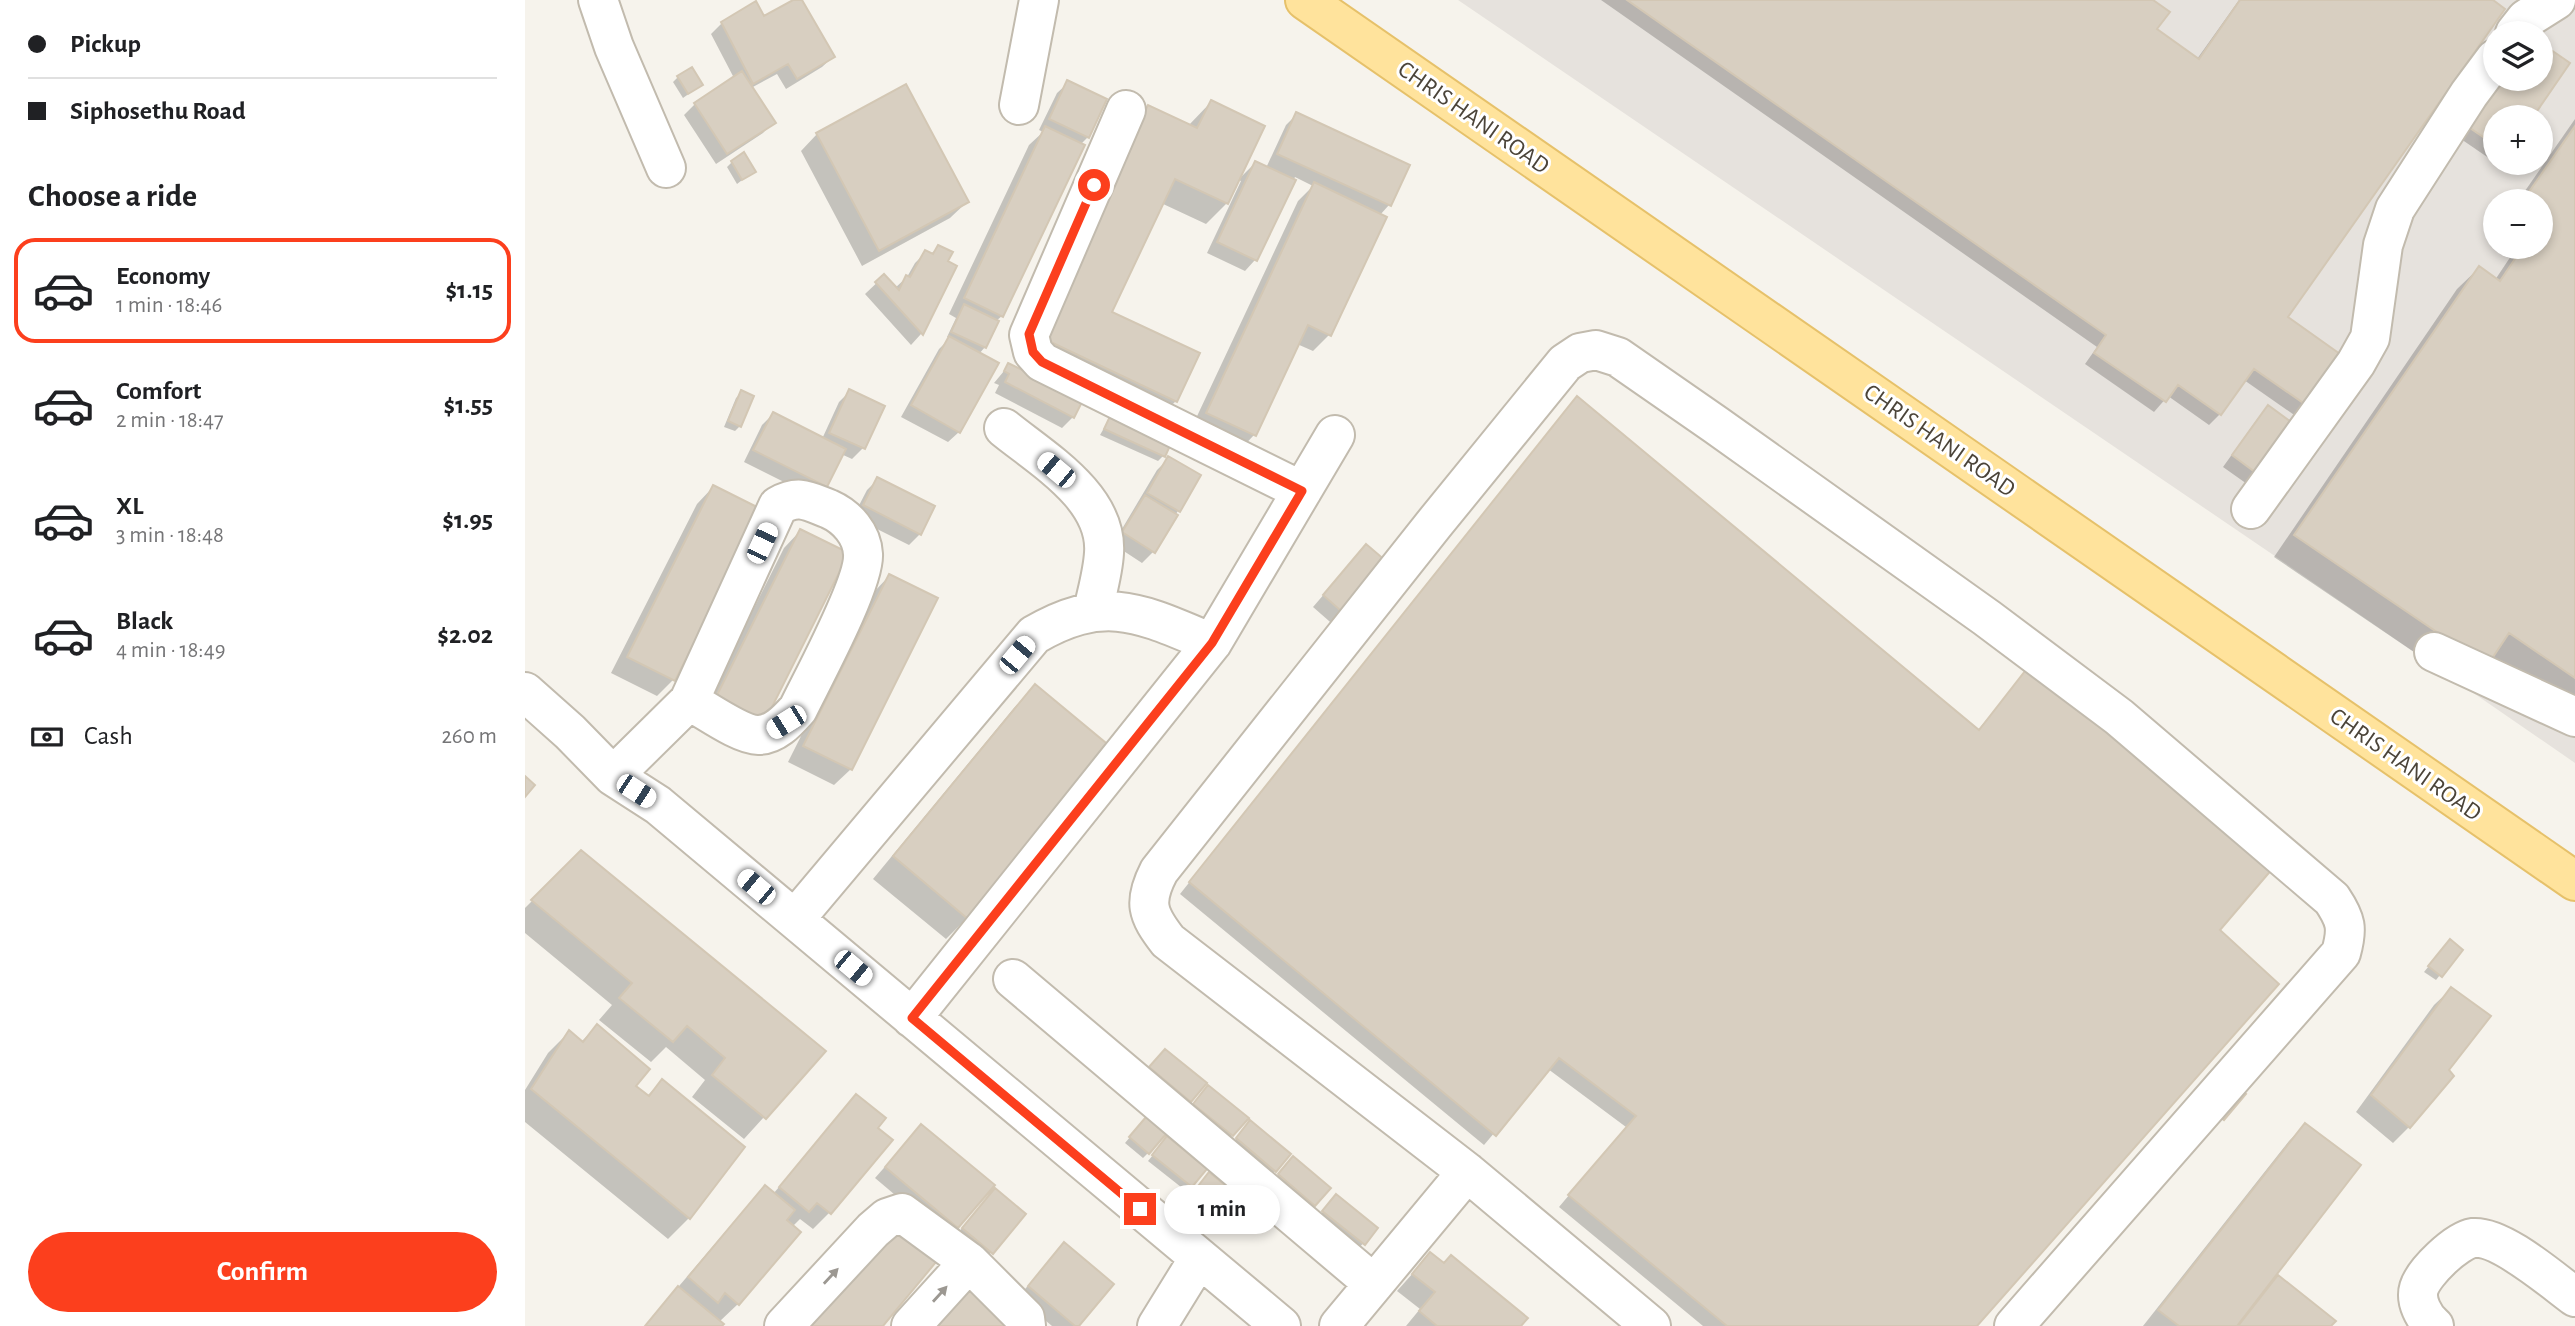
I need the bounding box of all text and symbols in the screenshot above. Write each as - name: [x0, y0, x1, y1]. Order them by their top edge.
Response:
- map controls: [2483, 21, 2553, 259]
- button: layers: [2483, 21, 2553, 91]
- text: Pickup: [70, 31, 141, 57]
- street label: CHRIS HANI ROAD: [1393, 57, 1553, 179]
- text: Siphosethu Road: [70, 98, 246, 124]
- button: +: [2483, 105, 2553, 175]
- route start: [1078, 169, 1110, 201]
- text: Choose a ride: [28, 180, 197, 212]
- button: −: [2483, 189, 2553, 259]
- icon: car: [32, 259, 95, 322]
- text: Economy: [116, 263, 210, 289]
- text: $1.15: [445, 277, 493, 303]
- text: 1 min · 18:46: [116, 294, 222, 317]
- icon: car: [32, 374, 95, 437]
- text: Comfort: [116, 378, 201, 404]
- street label: CHRIS HANI ROAD: [1859, 380, 2019, 502]
- text: $1.55: [444, 392, 493, 418]
- text: 2 min · 18:47: [116, 409, 224, 432]
- car: [1034, 448, 1079, 492]
- icon: car: [32, 489, 95, 552]
- text: XL: [116, 493, 143, 519]
- text: $1.95: [442, 507, 493, 533]
- car: [744, 520, 781, 566]
- text: 3 min · 18:48: [116, 524, 224, 547]
- icon: car: [32, 604, 95, 667]
- text: Black: [116, 608, 173, 634]
- text: $2.02: [437, 622, 493, 648]
- car: [996, 632, 1039, 678]
- text: 4 min · 18:49: [116, 639, 226, 662]
- car: [763, 702, 810, 742]
- street label: CHRIS HANI ROAD: [2325, 704, 2485, 826]
- icon: cash: [28, 718, 66, 756]
- text: Cash: [84, 723, 133, 749]
- text: 260 m: [441, 725, 497, 748]
- car: [613, 771, 660, 811]
- car: [734, 865, 779, 909]
- car: [831, 946, 876, 990]
- callout: 1 min: [1165, 1184, 1280, 1234]
- route end: [1124, 1193, 1156, 1225]
- text: 1 min: [1198, 1198, 1246, 1221]
- button: Confirm: [28, 1232, 497, 1312]
- one-way arrow: [822, 1268, 838, 1285]
- one-way arrow: [932, 1286, 948, 1303]

